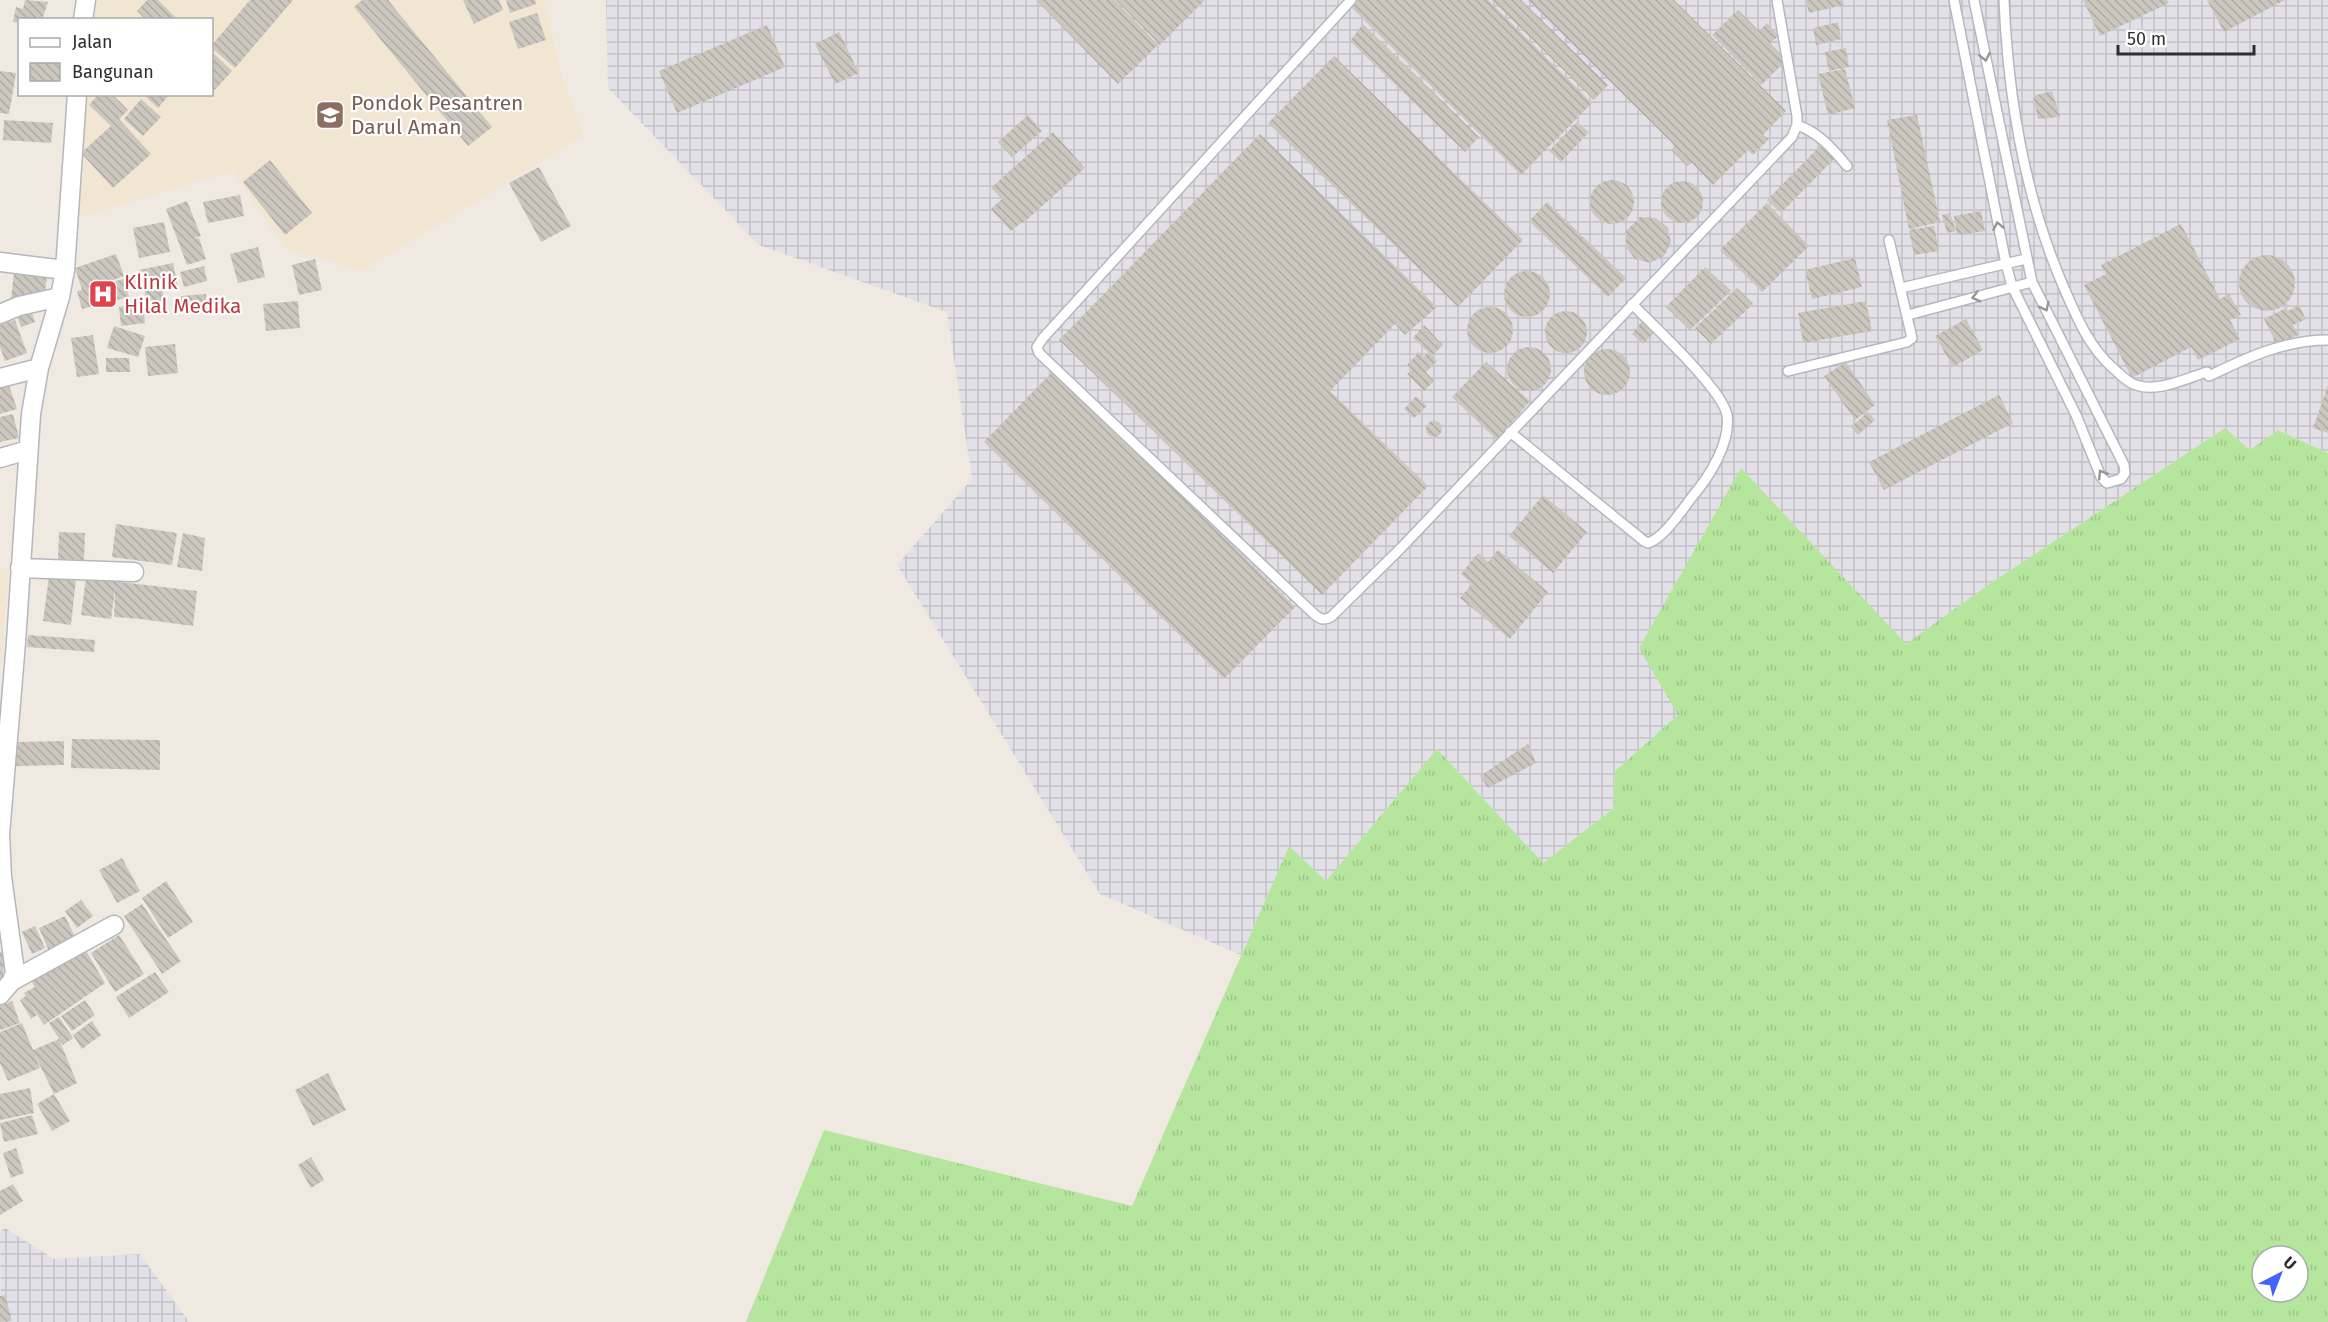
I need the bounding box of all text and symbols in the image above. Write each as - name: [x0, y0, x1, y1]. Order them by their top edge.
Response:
- legend: [18, 18, 213, 96]
- scale bar: [2118, 18, 2254, 56]
- text: 50 m: [2127, 28, 2166, 50]
- text: Jalan: [72, 31, 113, 53]
- one-way arrow: [1978, 52, 1991, 62]
- text: Bangunan: [72, 61, 154, 83]
- place label: Pondok Pesantren Darul Aman: [351, 90, 523, 140]
- school or university icon: Pondok Pesantren Darul Aman: [314, 99, 346, 131]
- one-way arrow: [1992, 221, 2005, 231]
- place label: Klinik Hilal Medika: [124, 269, 241, 319]
- hospital icon: Klinik Hilal Medika: [87, 278, 119, 310]
- one-way arrow: [1971, 289, 1981, 302]
- one-way arrow: [2038, 301, 2049, 312]
- one-way arrow: [2098, 470, 2109, 481]
- north arrow: [2250, 1244, 2310, 1304]
- text: U: [2279, 1253, 2300, 1274]

